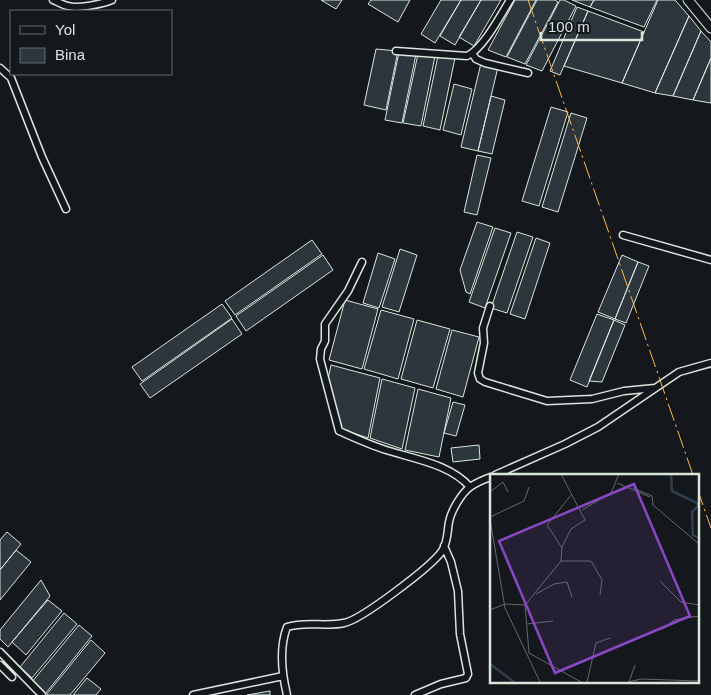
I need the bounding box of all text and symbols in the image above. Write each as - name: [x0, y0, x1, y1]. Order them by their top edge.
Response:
- legend: [10, 10, 172, 75]
- scale bar: [541, 10, 642, 42]
- text: 100 m: [548, 18, 590, 35]
- text: Yol: [55, 21, 75, 38]
- text: Bina: [55, 46, 86, 63]
- inset map: [490, 474, 698, 682]

